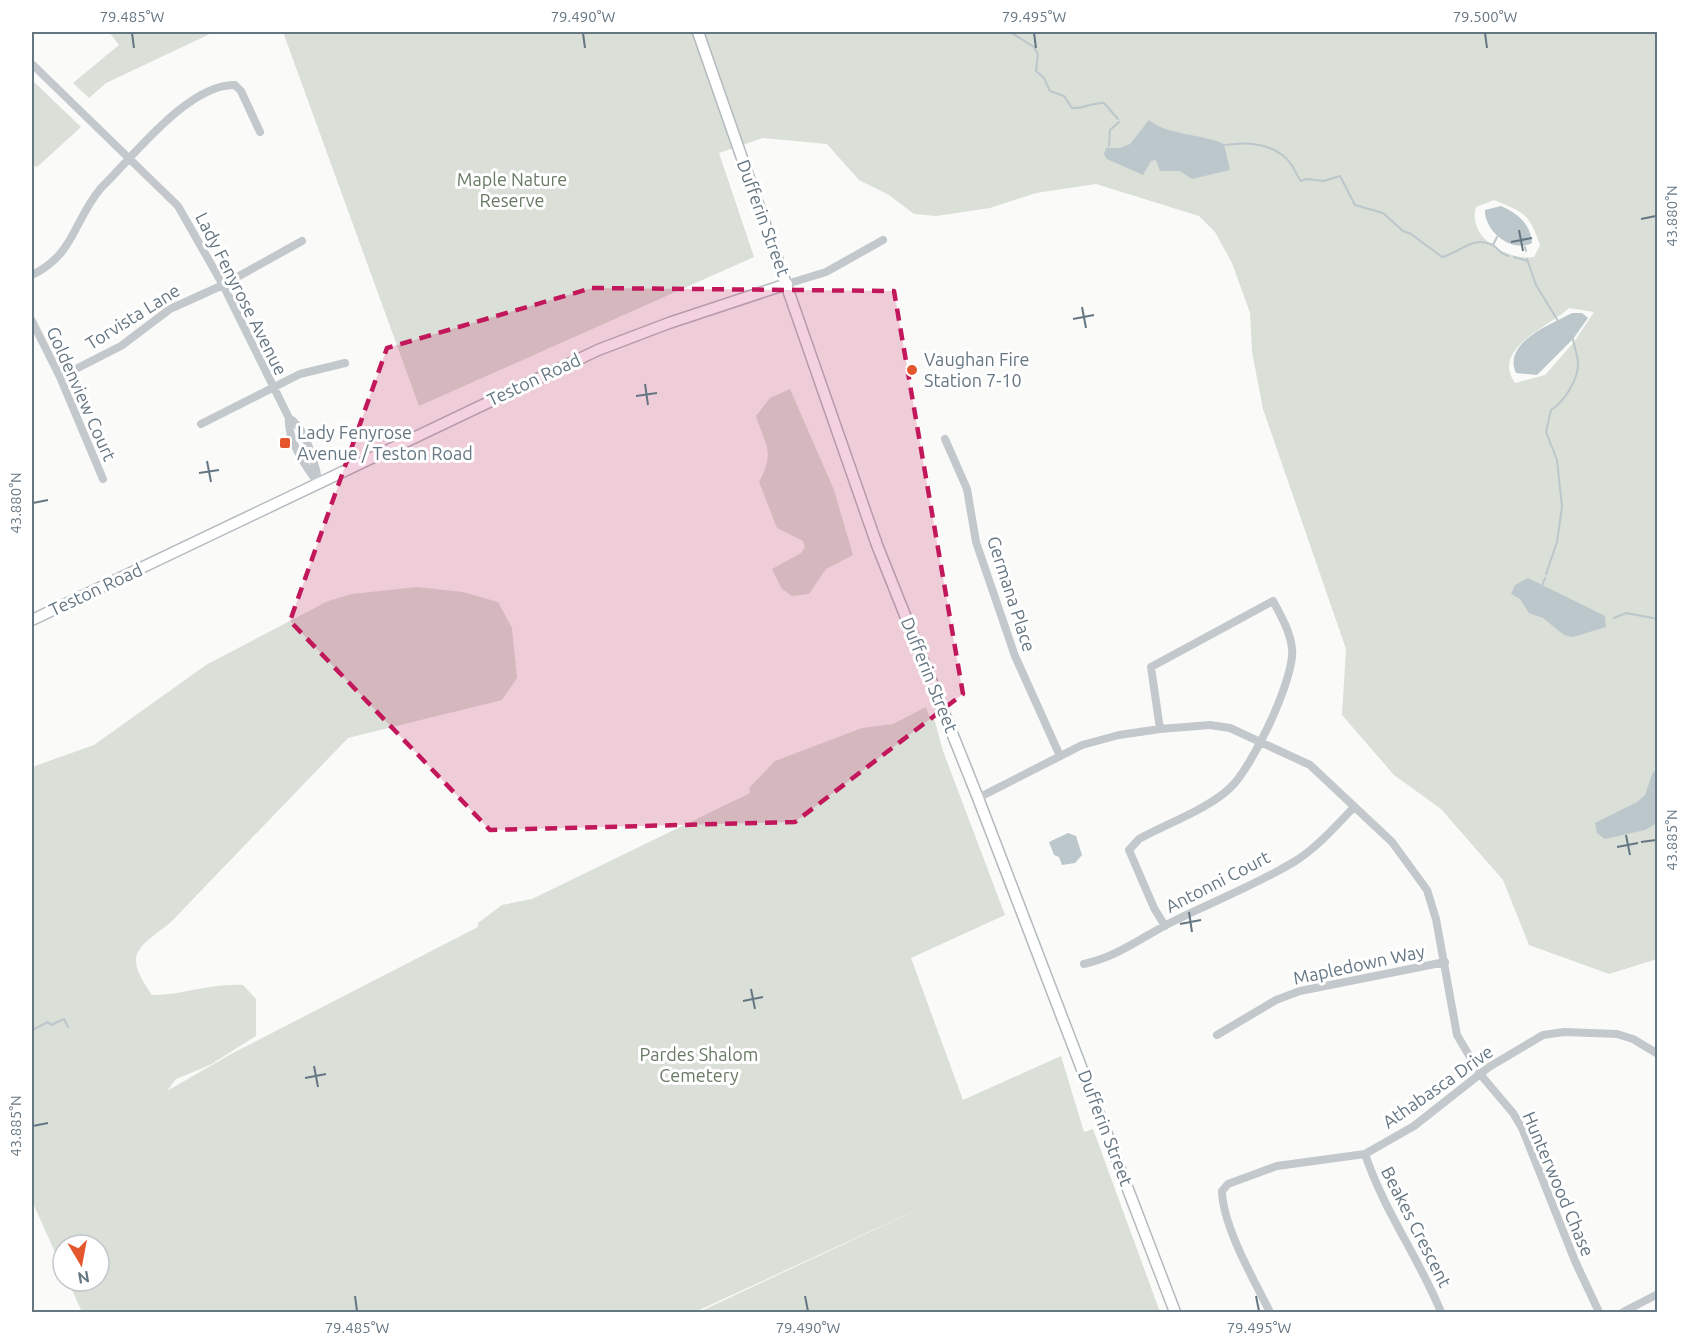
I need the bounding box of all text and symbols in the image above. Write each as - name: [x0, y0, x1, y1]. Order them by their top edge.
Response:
- text: 79.485°W: [100, 8, 164, 25]
- text: 79.490°W: [551, 8, 615, 25]
- text: 79.495°W: [1002, 8, 1066, 25]
- text: 79.500°W: [1453, 8, 1517, 25]
- street label: Dufferin Street: [734, 157, 794, 279]
- park label: Maple Nature Reserve: [457, 169, 567, 210]
- text: 43.880°N: [1663, 185, 1680, 247]
- street label: Lady Fenyrose Avenue: [192, 209, 292, 378]
- street label: Torvista Lane: [82, 279, 183, 353]
- street label: Goldenview Court: [43, 323, 120, 464]
- street label: Teston Road: [484, 349, 583, 409]
- place label: Vaughan Fire Station 7-10: [924, 349, 1030, 390]
- marker: Vaughan Fire Station 7-10: [905, 363, 919, 377]
- place label: Lady Fenyrose Avenue / Teston Road: [297, 422, 473, 463]
- marker: Lady Fenyrose Avenue / Teston Road: [278, 436, 292, 450]
- text: 43.880°N: [7, 472, 24, 534]
- street label: Germana Place: [984, 533, 1040, 654]
- street label: Teston Road: [46, 559, 145, 619]
- street label: Dufferin Street: [898, 614, 962, 735]
- text: 43.885°N: [1663, 809, 1680, 871]
- street label: Antonni Court: [1162, 846, 1273, 916]
- street label: Mapledown Way: [1291, 940, 1427, 988]
- street label: Athabasca Drive: [1378, 1041, 1496, 1132]
- park label: Pardes Shalom Cemetery: [640, 1044, 758, 1085]
- street label: Dufferin Street: [1075, 1067, 1137, 1188]
- text: 43.885°N: [7, 1095, 24, 1157]
- street label: Hunterwood Chase: [1519, 1108, 1598, 1259]
- street label: Beakes Crescent: [1378, 1163, 1456, 1290]
- north arrow: [51, 1233, 111, 1293]
- text: N: [76, 1268, 91, 1288]
- text: 79.485°W: [325, 1319, 389, 1336]
- text: 79.490°W: [776, 1319, 840, 1336]
- text: 79.495°W: [1227, 1319, 1291, 1336]

